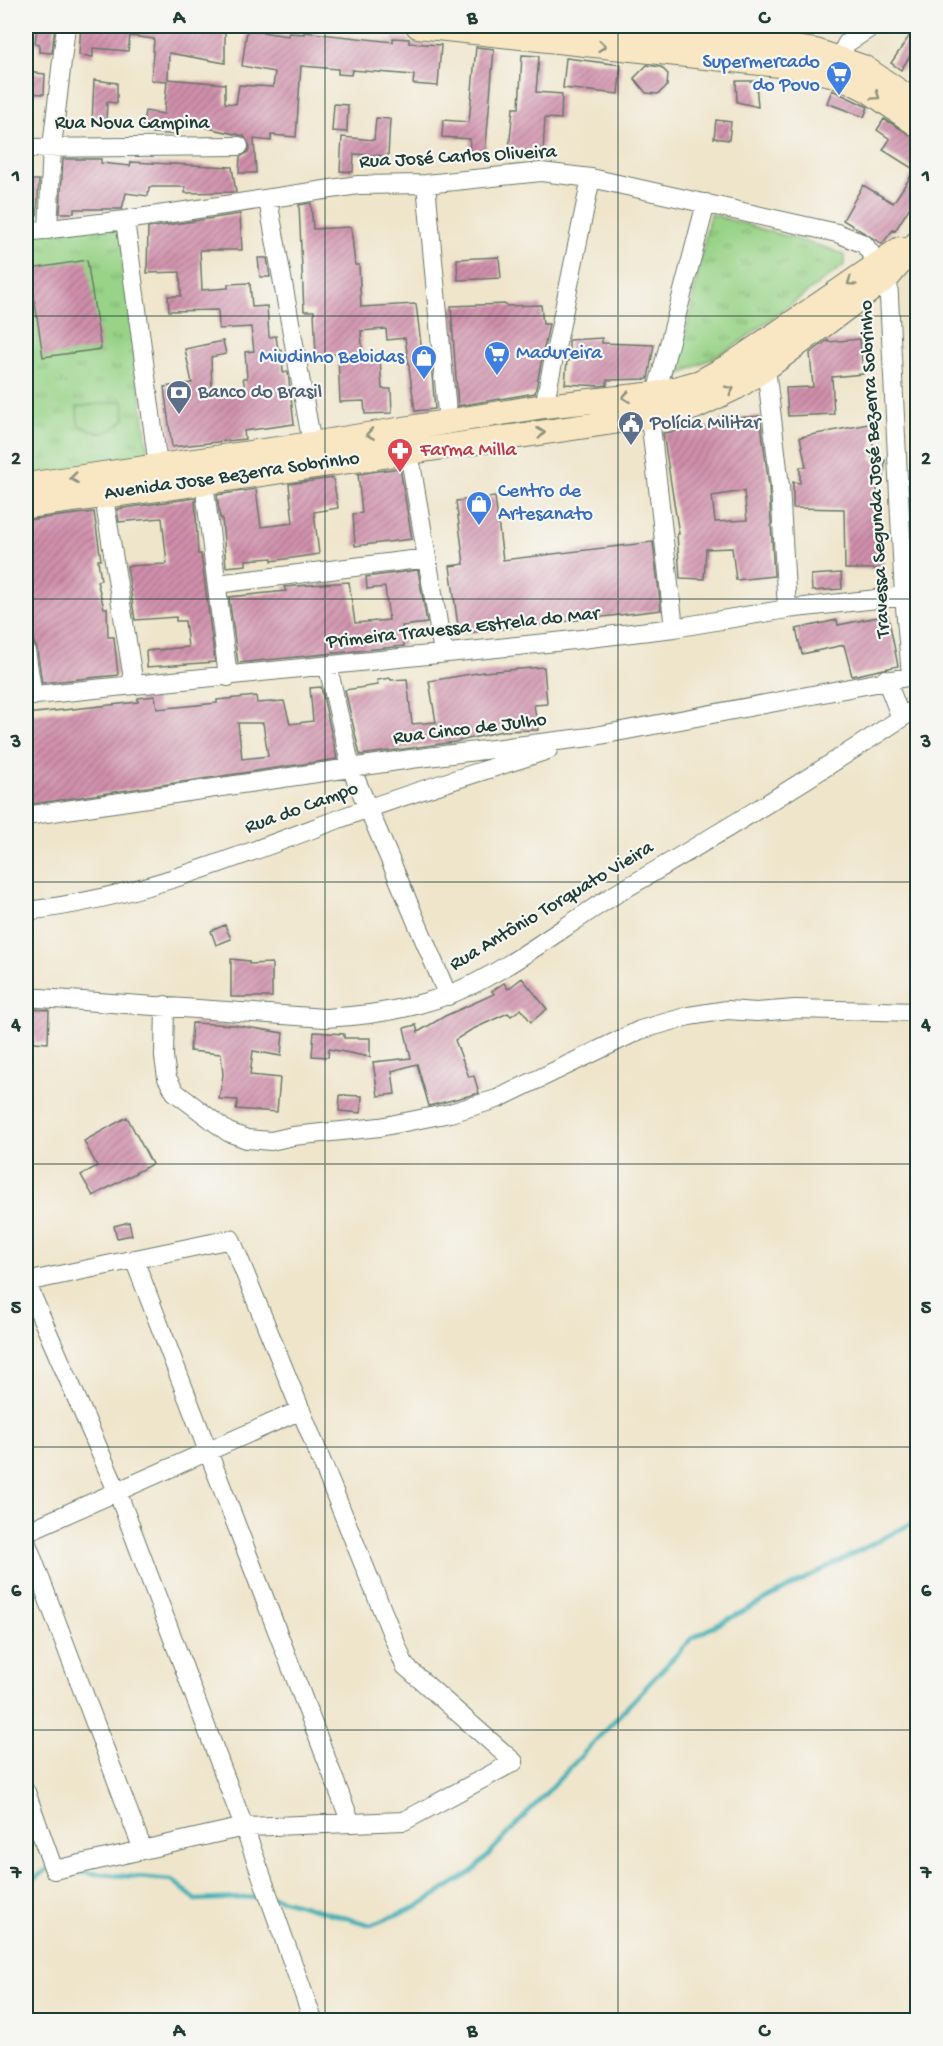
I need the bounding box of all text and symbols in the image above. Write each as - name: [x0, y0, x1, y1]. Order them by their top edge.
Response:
- text: A: [172, 8, 187, 31]
- text: B: [466, 8, 478, 31]
- text: C: [758, 8, 772, 31]
- one-way arrow: [597, 39, 606, 52]
- place label: Supermercado do Povo: [702, 52, 820, 98]
- supermarket icon: Supermercado do Povo: [824, 59, 854, 97]
- one-way arrow: [870, 89, 881, 100]
- street label: Rua Nova Campina: [55, 113, 210, 136]
- street label: Rua José Carlos Oliveira: [359, 141, 558, 175]
- text: 1: [11, 166, 20, 189]
- text: 1: [921, 166, 930, 189]
- one-way arrow: [847, 275, 858, 286]
- street label: Travessa Segunda José Bezerra Sobrinho: [856, 299, 896, 640]
- supermarket icon: Madureira: [482, 339, 512, 377]
- shop icon: Miudinho Bebidas: [409, 343, 439, 381]
- place label: Madureira: [516, 343, 603, 366]
- place label: Miudinho Bebidas: [259, 347, 405, 370]
- bank icon: Banco do Brasil: [164, 378, 194, 416]
- place label: Banco do Brasil: [197, 382, 322, 405]
- one-way arrow: [723, 386, 734, 397]
- one-way arrow: [621, 391, 630, 403]
- public building icon: Polícia Militar: [616, 409, 646, 447]
- place label: Polícia Militar: [649, 413, 762, 436]
- one-way arrow: [536, 427, 545, 439]
- one-way arrow: [366, 428, 375, 440]
- pharmacy icon: Farma Milla: [385, 436, 415, 474]
- place label: Farma Milla: [419, 440, 517, 463]
- street label: Avenida Jose Bezerra Sobrinho: [103, 448, 361, 506]
- text: 2: [11, 449, 21, 472]
- text: 2: [921, 449, 931, 472]
- one-way arrow: [69, 472, 78, 484]
- place label: Centro de Artesanato: [498, 481, 593, 527]
- shop icon: Centro de Artesanato: [464, 489, 494, 527]
- street label: Primeira Travessa Estrela do Mar: [324, 603, 603, 655]
- street label: Rua Cinco de Julho: [392, 709, 548, 751]
- text: 3: [10, 732, 21, 755]
- text: 3: [920, 732, 931, 755]
- street label: Rua do Campo: [242, 778, 362, 840]
- street label: Rua Antônio Torquato Vieira: [446, 837, 659, 977]
- text: 4: [10, 1015, 21, 1038]
- text: 4: [920, 1015, 931, 1038]
- text: 5: [11, 1298, 22, 1321]
- text: 5: [921, 1298, 932, 1321]
- text: 6: [11, 1581, 22, 1604]
- text: 6: [921, 1581, 932, 1604]
- text: 7: [10, 1863, 23, 1886]
- text: 7: [920, 1863, 933, 1886]
- text: A: [172, 2021, 187, 2044]
- text: B: [466, 2021, 478, 2044]
- text: C: [758, 2021, 772, 2044]

